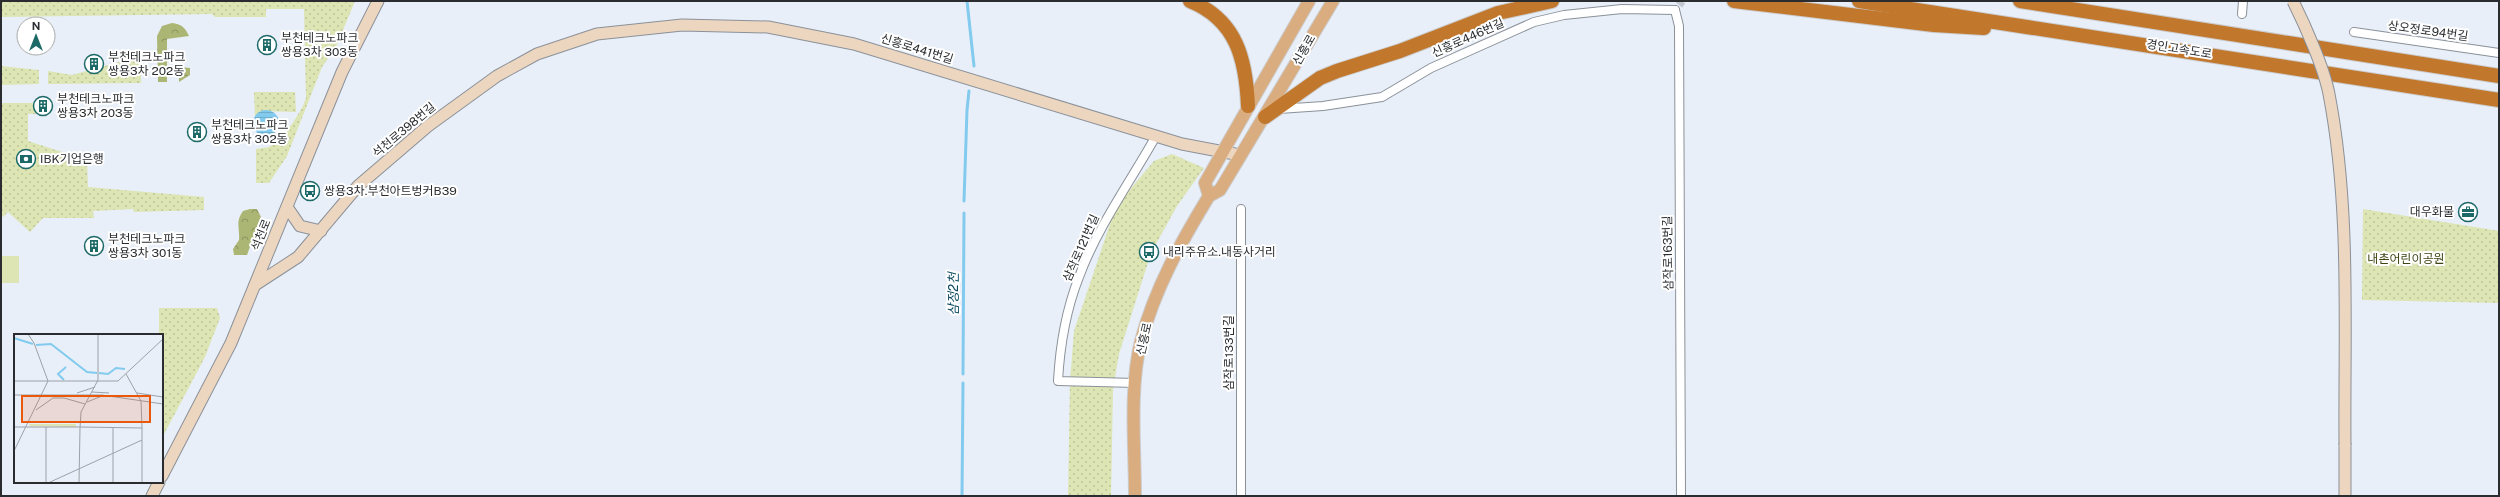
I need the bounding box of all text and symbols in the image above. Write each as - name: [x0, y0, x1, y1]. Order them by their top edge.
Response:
- north arrow: [16, 16, 56, 56]
- street label: 신흥로446번길: [1430, 16, 1506, 60]
- street label: 상오정로94번길: [2387, 18, 2469, 44]
- text: N: [32, 20, 40, 32]
- place label: 부천테크노파크 쌍용3차 303동: [281, 31, 358, 59]
- street label: 신흥로441번길: [879, 31, 955, 67]
- street label: 신흥로: [1290, 32, 1318, 68]
- building icon: 부천테크노파크 쌍용3차 303동: [256, 34, 278, 56]
- street label: 경인고속도로: [2145, 37, 2213, 61]
- place label: 부천테크노파크 쌍용3차 202동: [108, 50, 185, 78]
- building icon: 부천테크노파크 쌍용3차 202동: [83, 53, 105, 75]
- place label: 부천테크노파크 쌍용3차 203동: [57, 92, 134, 120]
- building icon: 부천테크노파크 쌍용3차 203동: [32, 95, 54, 117]
- street label: 석천로398번길: [370, 100, 438, 160]
- place label: 부천테크노파크 쌍용3차 302동: [211, 118, 288, 146]
- building icon: 부천테크노파크 쌍용3차 302동: [186, 121, 208, 143]
- bank icon: IBK기업은행: [15, 148, 37, 170]
- place label: IBK기업은행: [40, 152, 104, 166]
- bus stop icon: 쌍용3차.부천아트벙커B39: [299, 180, 321, 202]
- place label: 쌍용3차.부천아트벙커B39: [324, 184, 457, 198]
- office icon: 대우화물: [2457, 201, 2479, 223]
- place label: 대우화물: [2410, 205, 2454, 219]
- street label: 삼작로121번길: [1060, 212, 1102, 284]
- street label: 삼작로163번길: [1660, 215, 1676, 291]
- street label: 석천로: [248, 217, 274, 253]
- place label: 부천테크노파크 쌍용3차 301동: [108, 232, 185, 260]
- building icon: 부천테크노파크 쌍용3차 301동: [83, 235, 105, 257]
- bus stop icon: 내리주유소.내동사거리: [1138, 241, 1160, 263]
- place label: 내리주유소.내동사거리: [1163, 245, 1276, 259]
- park label: 내촌어린이공원: [2367, 252, 2445, 266]
- water label: 삼정2천: [946, 271, 961, 316]
- street label: 삼작로133번길: [1222, 315, 1236, 391]
- street label: 신흥로: [1133, 321, 1155, 357]
- inset map: [14, 334, 163, 483]

